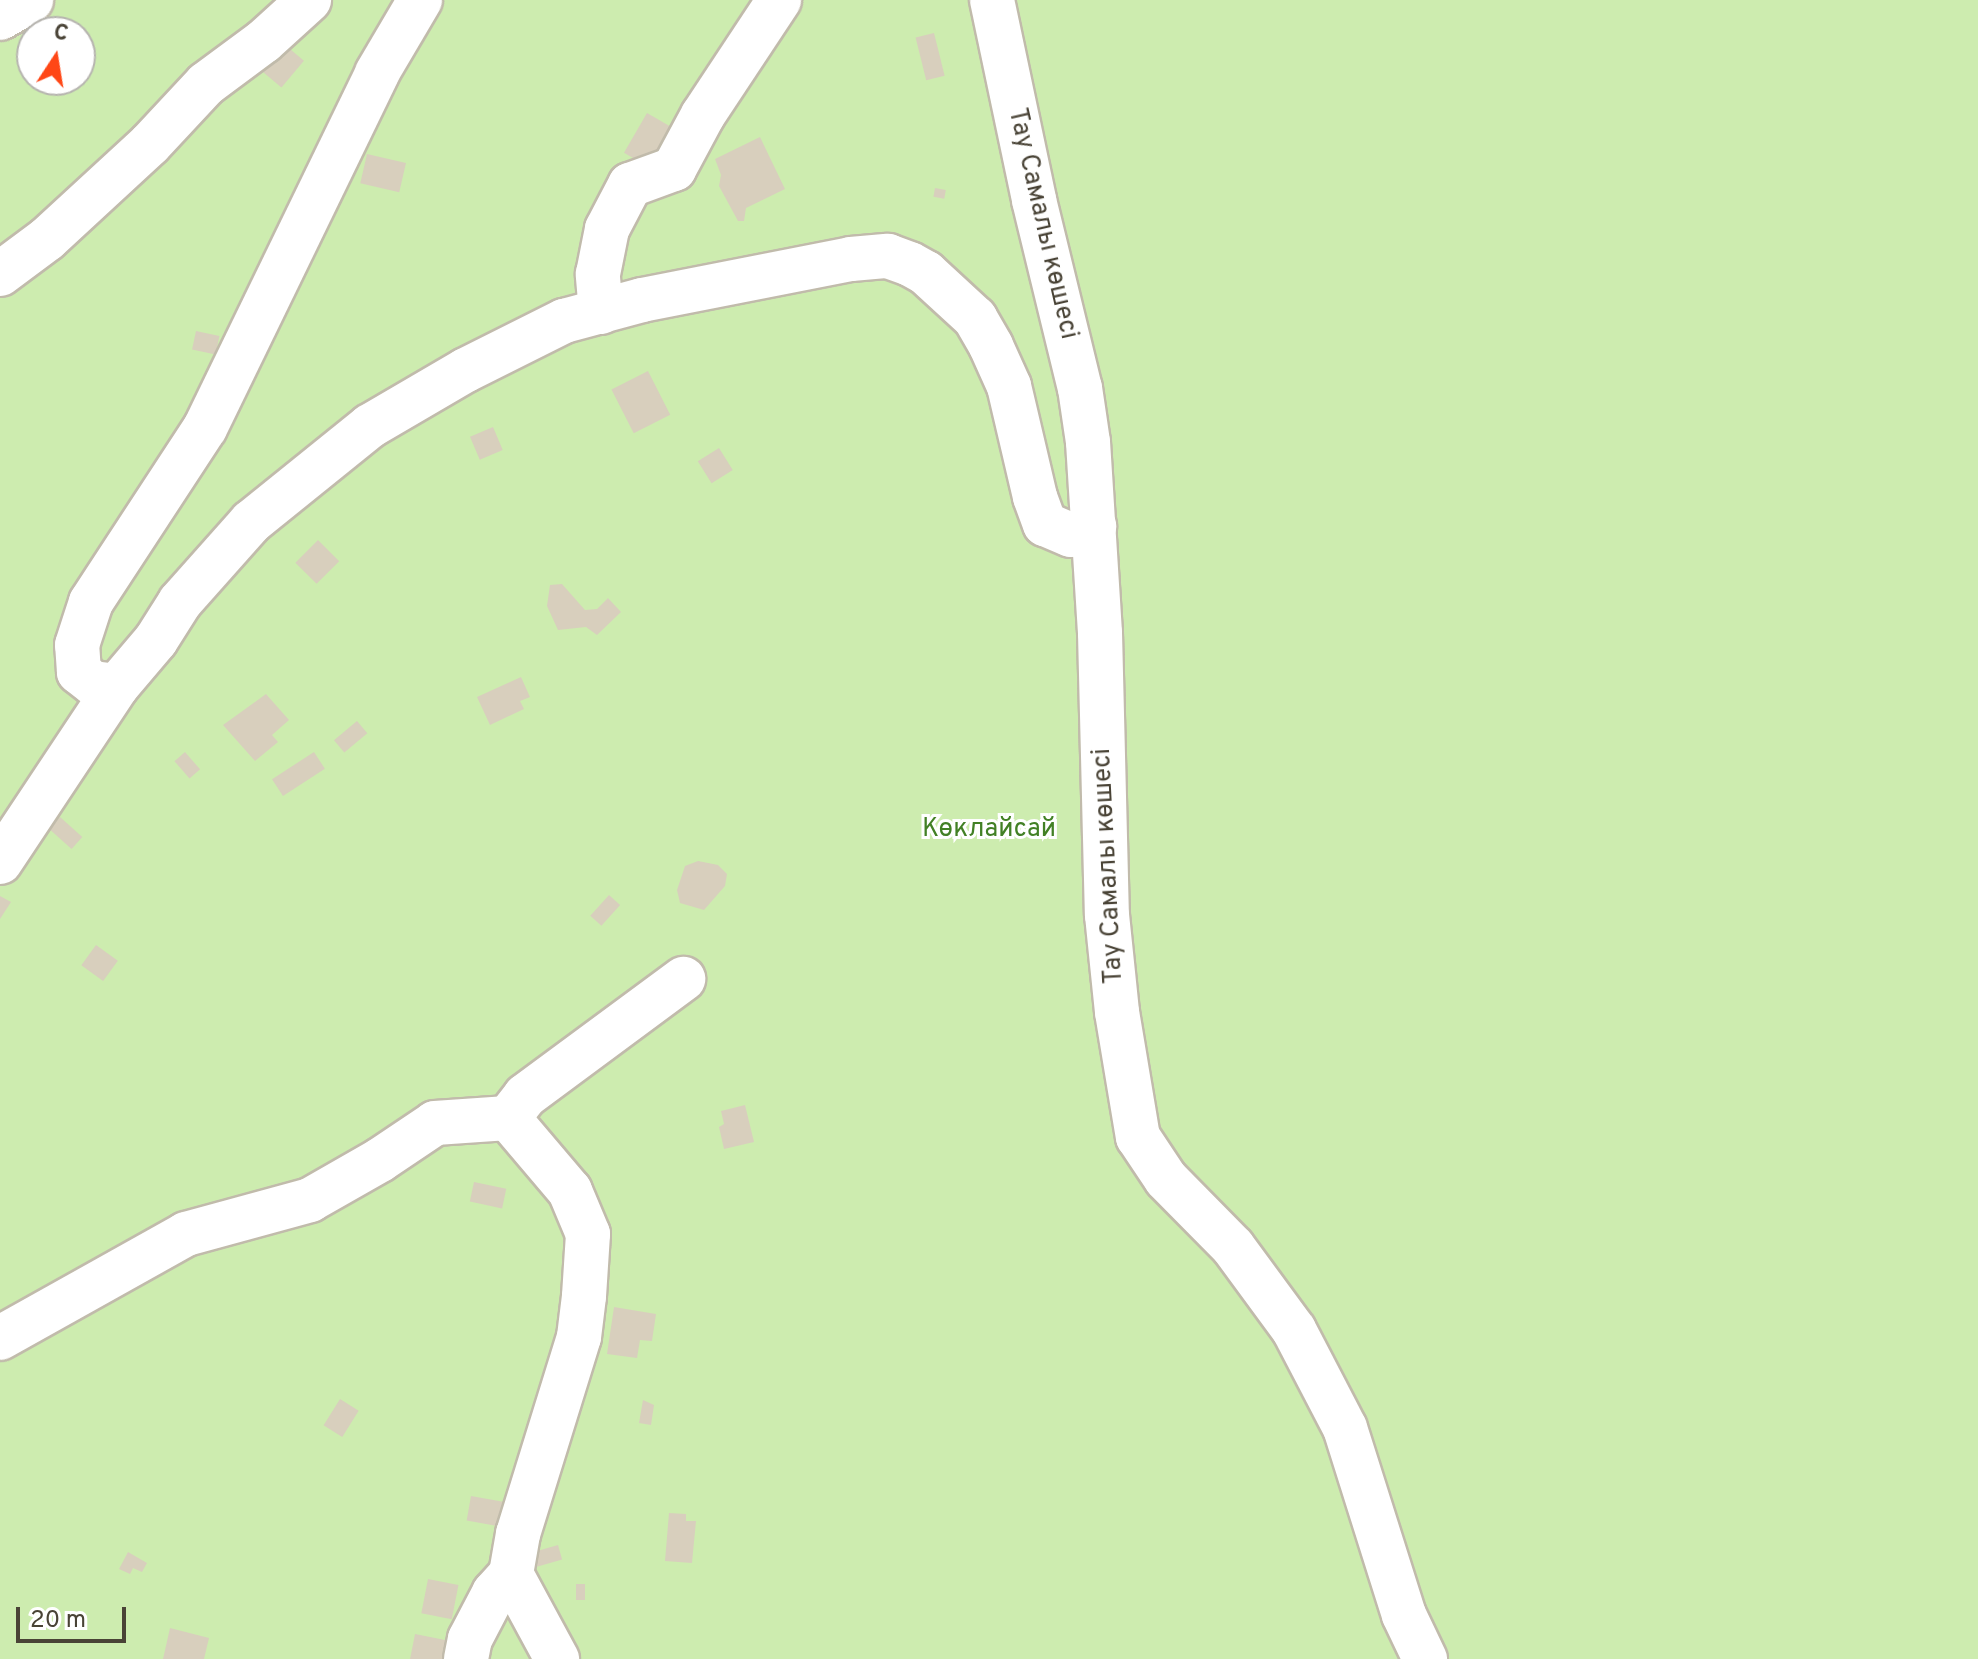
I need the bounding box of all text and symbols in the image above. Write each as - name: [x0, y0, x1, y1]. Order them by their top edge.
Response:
- north arrow: [16, 16, 96, 96]
- text: С: [51, 19, 70, 49]
- street label: Тау Самалы көшесі: [1000, 105, 1084, 343]
- street label: Тау Самалы көшесі: [1087, 747, 1131, 985]
- park label: Көклайсай: [922, 814, 1056, 846]
- scale bar: [20, 1591, 130, 1641]
- text: 20 m: [30, 1606, 86, 1636]

